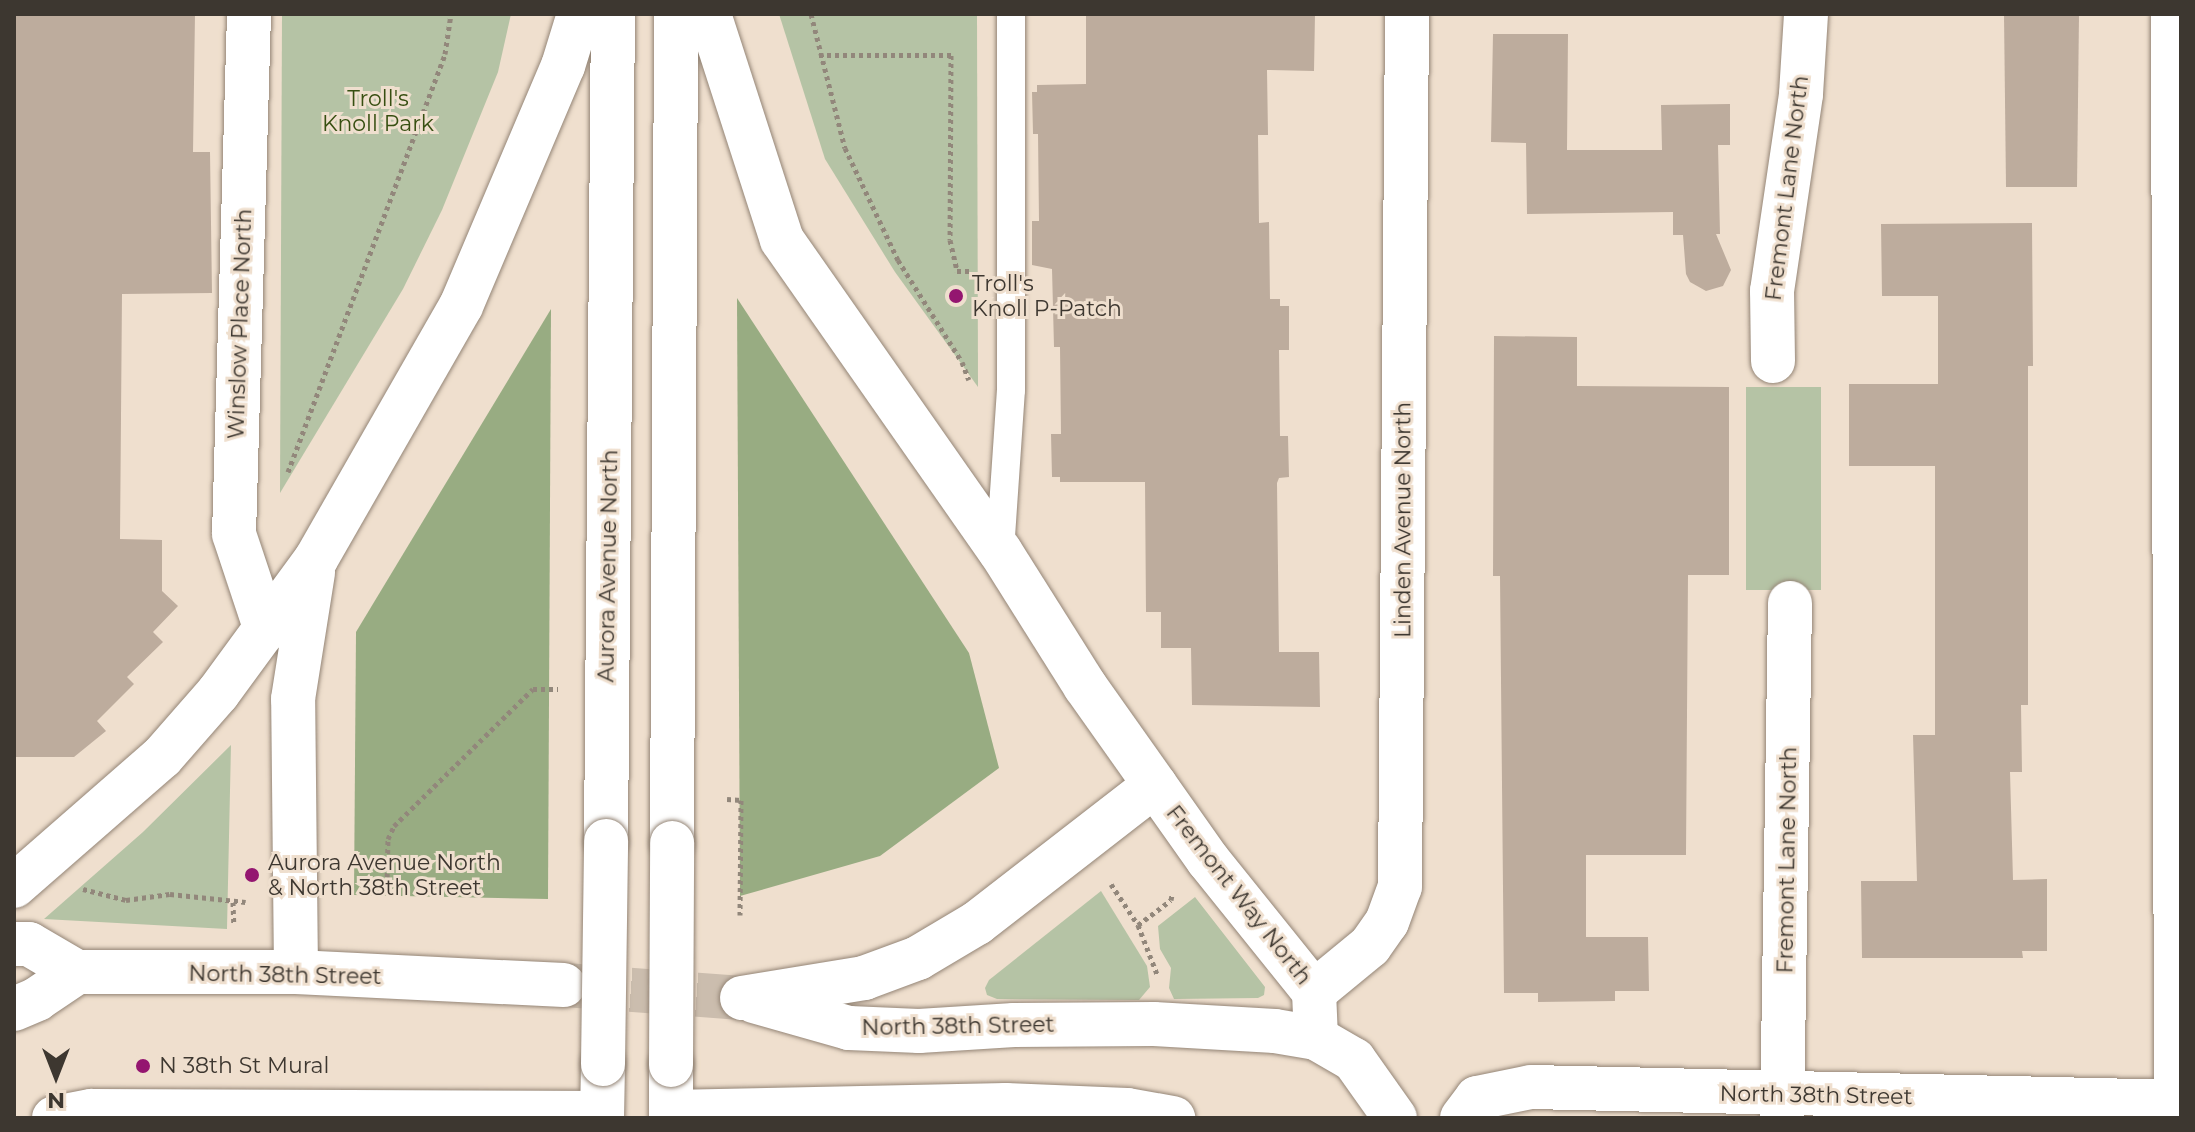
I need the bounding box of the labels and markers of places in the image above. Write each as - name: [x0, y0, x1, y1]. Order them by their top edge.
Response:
- place label: Troll's Knoll P-Patch: [972, 270, 1122, 322]
- marker: Troll's Knoll P-Patch: [947, 287, 965, 305]
- place label: Aurora Avenue North & North 38th Street: [268, 849, 501, 900]
- marker: Aurora Avenue North & North 38th Street: [243, 866, 261, 884]
- place label: N 38th St Mural: [159, 1053, 330, 1079]
- marker: N 38th St Mural: [134, 1057, 152, 1075]

